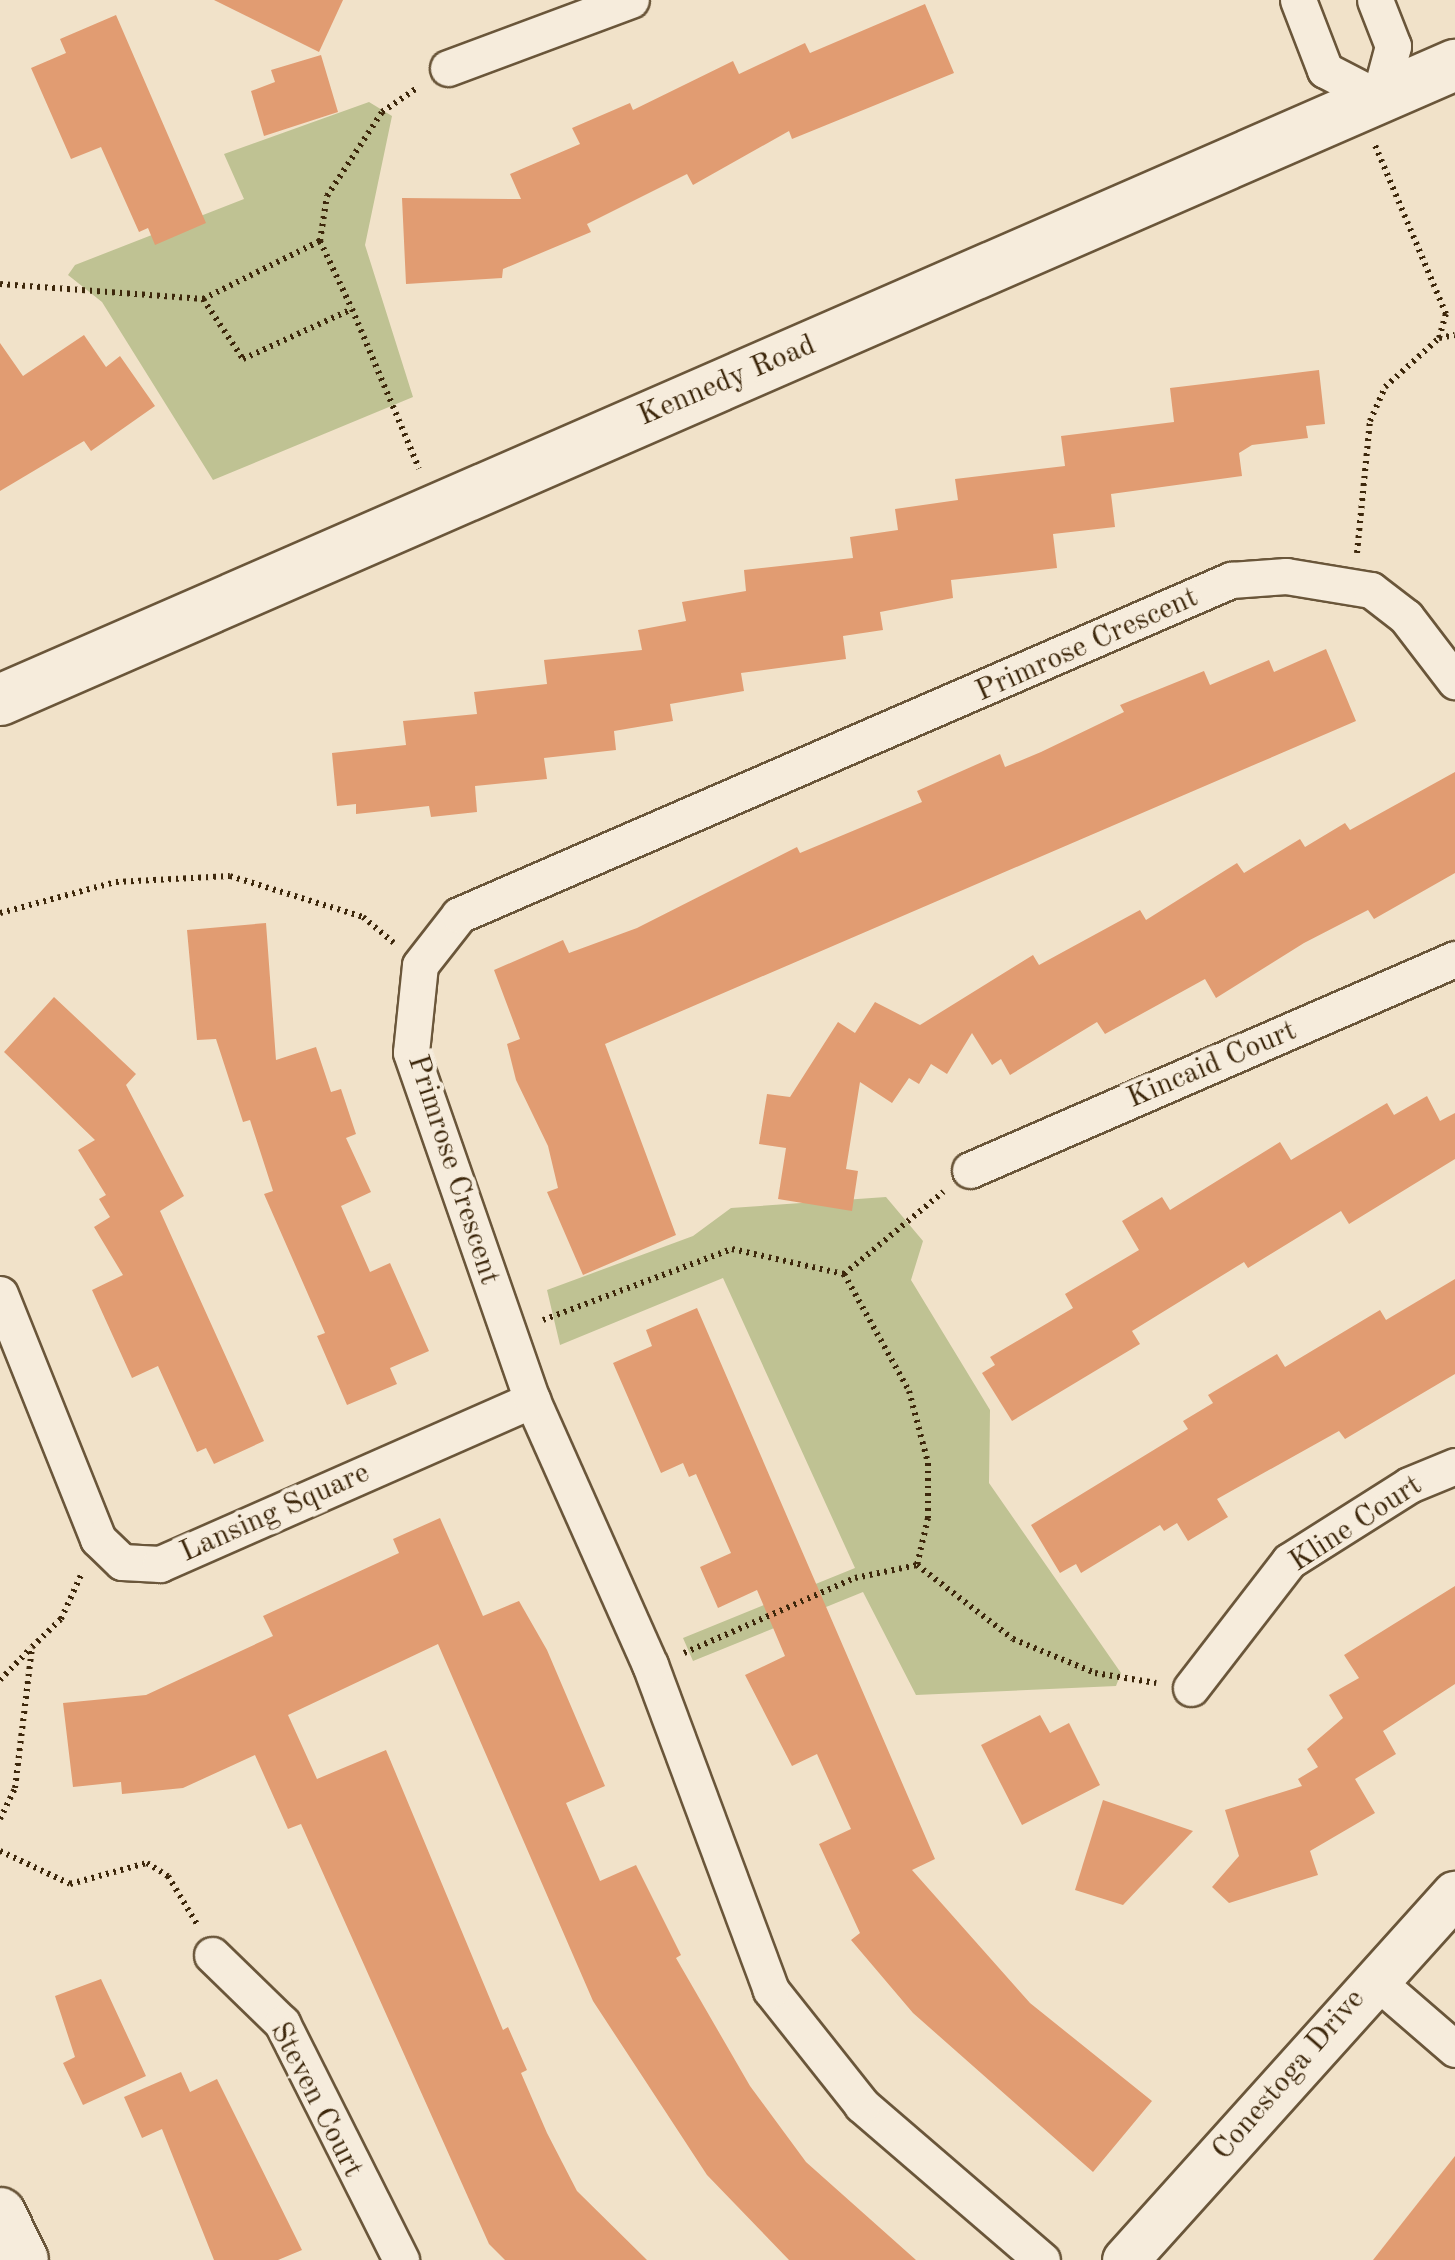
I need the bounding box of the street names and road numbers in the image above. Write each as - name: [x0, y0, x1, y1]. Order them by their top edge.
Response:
- street label: Kennedy Road: [633, 327, 821, 435]
- street label: Primrose Crescent: [970, 580, 1204, 710]
- street label: Kincaid Court: [1122, 1013, 1302, 1117]
- street label: Primrose Crescent: [399, 1050, 507, 1290]
- street label: Lansing Square: [175, 1455, 375, 1571]
- street label: Kline Court: [1283, 1468, 1429, 1580]
- street label: Conestoga Drive: [1205, 1982, 1373, 2168]
- street label: Steven Court: [261, 2016, 371, 2184]

